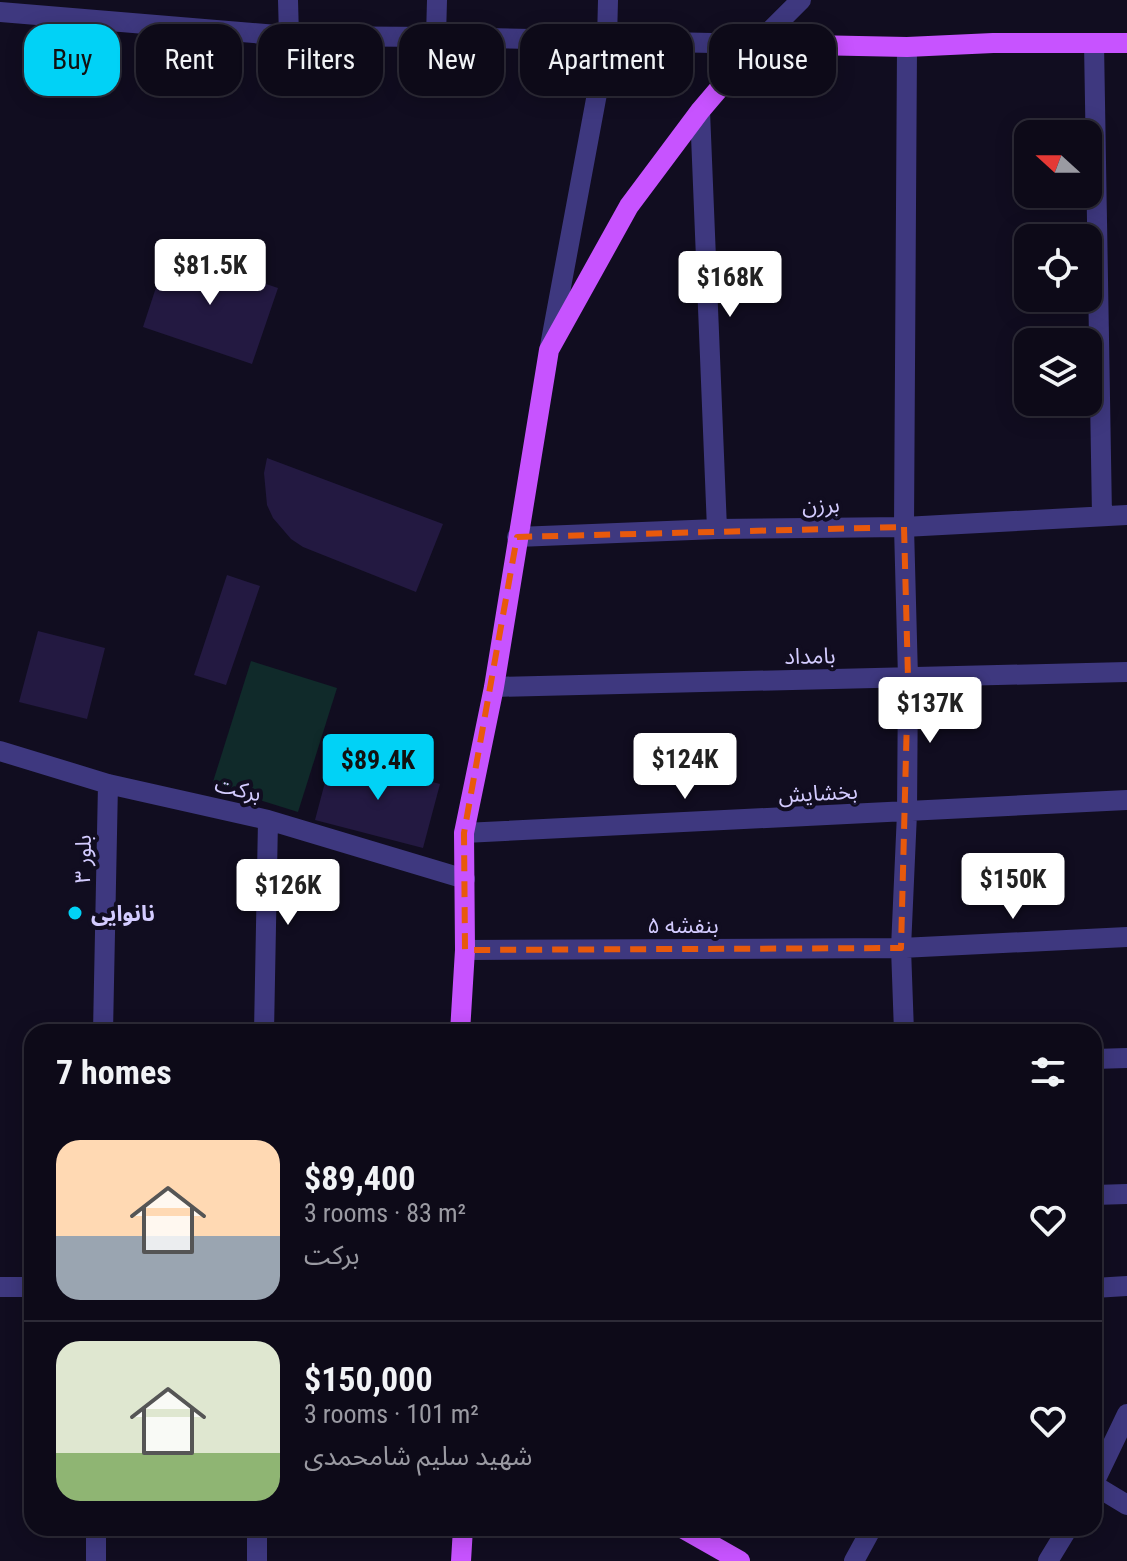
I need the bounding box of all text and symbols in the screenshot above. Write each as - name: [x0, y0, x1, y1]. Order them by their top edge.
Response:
- chip: Buy: [24, 24, 120, 96]
- chip: Rent: [136, 24, 242, 96]
- chip: Filters: [258, 24, 383, 96]
- chip: New: [399, 24, 504, 96]
- chip: Apartment: [520, 24, 693, 96]
- chip: House: [709, 24, 836, 96]
- north arrow: [1014, 120, 1102, 208]
- map controls: [1014, 120, 1102, 416]
- button: locate: [1014, 224, 1102, 312]
- pin: $81.5K: [145, 239, 275, 307]
- text: $81.5K: [173, 250, 247, 280]
- pin: $168K: [674, 251, 786, 319]
- text: $168K: [697, 262, 763, 292]
- button: layers: [1014, 328, 1102, 416]
- street label: برزن: [802, 492, 840, 519]
- street label: بامداد: [784, 643, 836, 669]
- pin: $137K: [874, 677, 986, 745]
- text: $137K: [897, 688, 963, 718]
- pin: $124K: [629, 733, 741, 801]
- pin: $89.4K: [313, 734, 443, 802]
- text: $124K: [652, 744, 718, 774]
- text: $89.4K: [341, 745, 415, 775]
- street label: برکت: [212, 772, 264, 806]
- street label: بخشایش: [778, 778, 858, 808]
- street label: بلور ۳: [70, 834, 97, 884]
- pin: $150K: [957, 853, 1069, 921]
- pin: $126K: [232, 859, 344, 927]
- text: $150K: [980, 864, 1046, 894]
- text: $126K: [255, 870, 321, 900]
- place label: نانوایی: [91, 901, 155, 926]
- marker: نانوایی: [66, 904, 84, 922]
- street label: بنفشه ۵: [647, 913, 719, 938]
- icon: filters: [1026, 1050, 1070, 1094]
- text: 7 homes: [56, 1052, 172, 1092]
- text: $89,400: [304, 1158, 415, 1198]
- icon: home: [120, 1172, 216, 1268]
- text: 3 rooms · 83 m²: [304, 1198, 466, 1228]
- icon: heart: [1026, 1198, 1070, 1242]
- text: برکت: [304, 1240, 359, 1270]
- text: $150,000: [304, 1359, 433, 1399]
- icon: home: [120, 1373, 216, 1469]
- text: 3 rooms · 101 m²: [304, 1399, 479, 1429]
- icon: heart: [1026, 1399, 1070, 1443]
- text: شهید سلیم شامحمدی: [304, 1441, 532, 1471]

